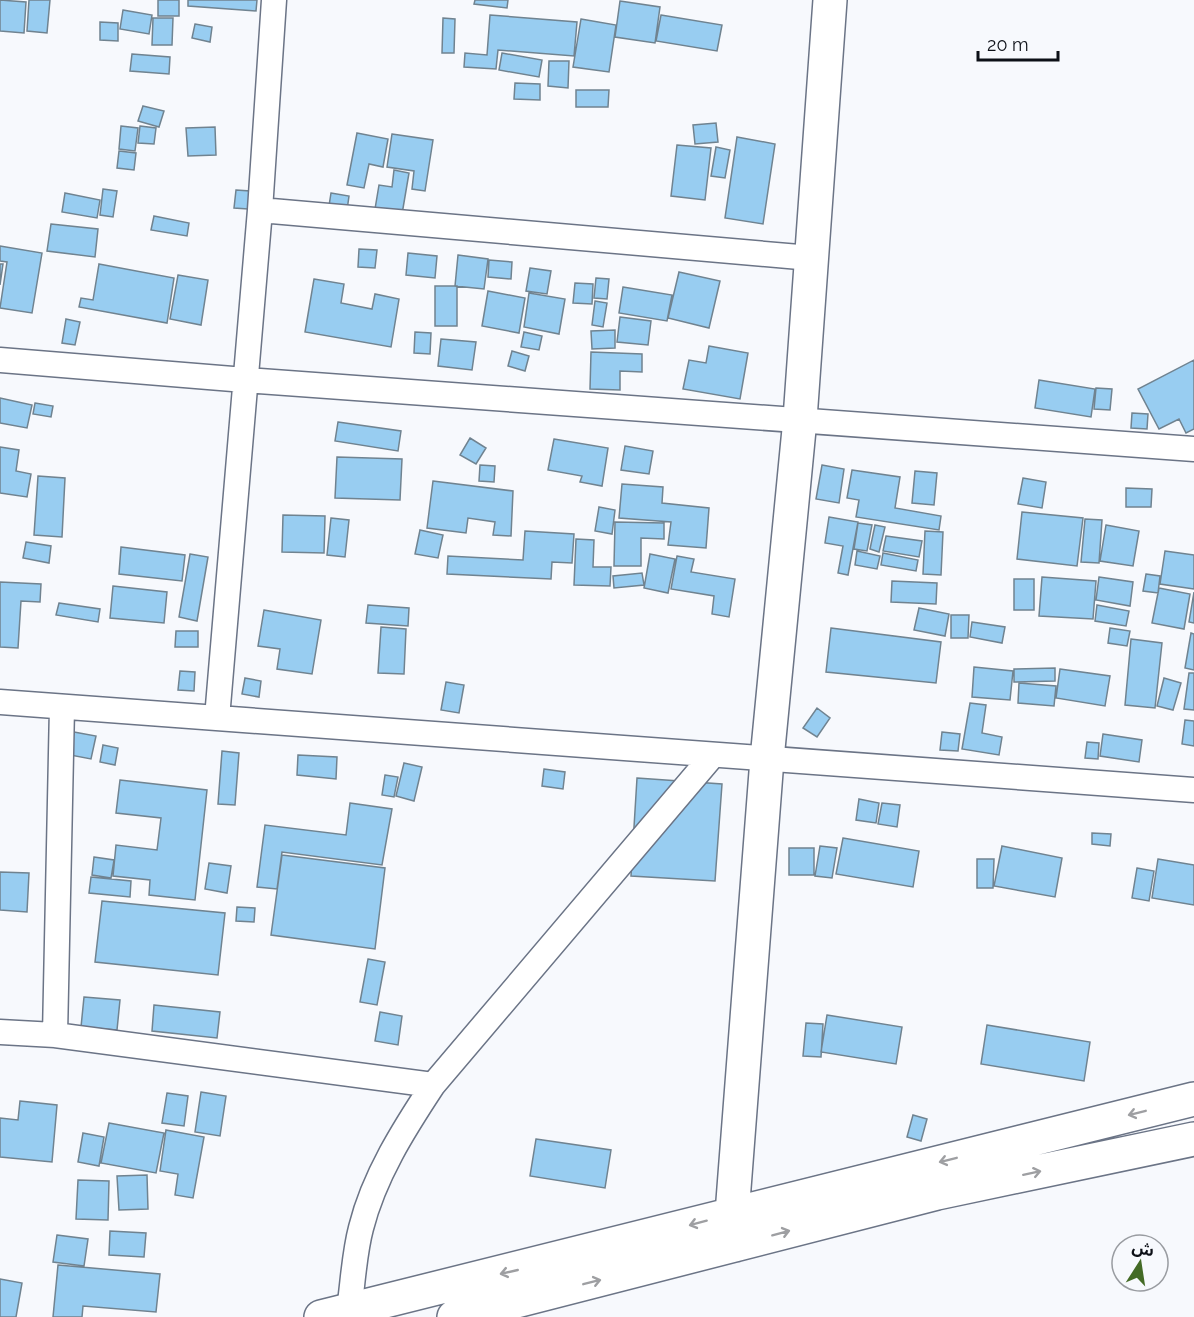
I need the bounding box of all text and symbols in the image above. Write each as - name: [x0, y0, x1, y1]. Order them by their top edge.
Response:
- scale bar: [978, 24, 1058, 62]
- text: 20 m: [987, 34, 1029, 55]
- one-way arrow: [1128, 1108, 1147, 1120]
- one-way arrow: [939, 1155, 958, 1167]
- one-way arrow: [1022, 1167, 1042, 1178]
- one-way arrow: [689, 1218, 708, 1229]
- one-way arrow: [771, 1226, 790, 1238]
- north arrow: [1110, 1233, 1170, 1293]
- text: ش: [1130, 1237, 1156, 1260]
- one-way arrow: [500, 1267, 519, 1279]
- one-way arrow: [583, 1275, 602, 1287]

